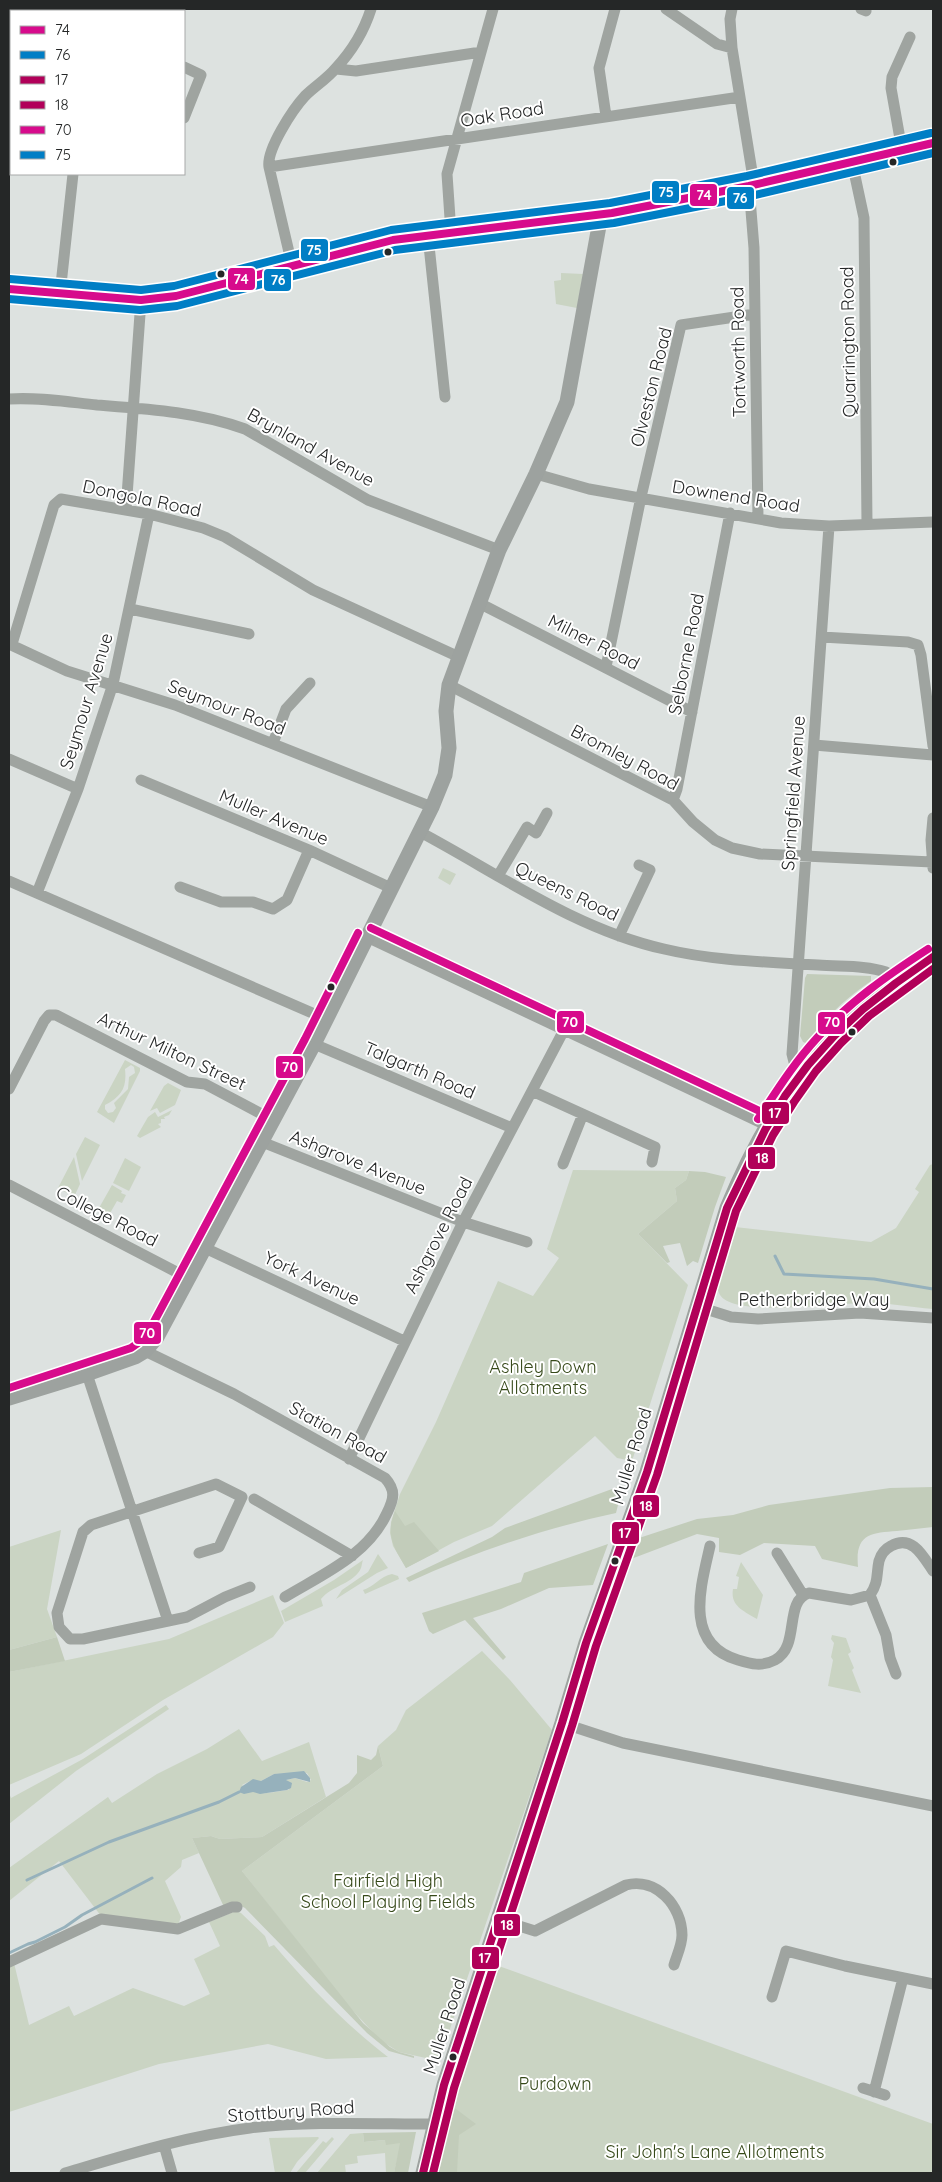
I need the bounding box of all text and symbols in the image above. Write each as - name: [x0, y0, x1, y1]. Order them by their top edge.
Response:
- legend: [10, 10, 185, 175]
- text: 74: [55, 20, 70, 39]
- text: 76: [55, 45, 70, 64]
- text: 17: [55, 70, 69, 89]
- text: 18: [55, 95, 69, 114]
- street label: Oak Road: [459, 96, 545, 132]
- text: 70: [55, 120, 72, 139]
- text: 75: [55, 145, 71, 164]
- unlabelled marker: [888, 157, 898, 167]
- line badge: 75: [651, 180, 680, 204]
- text: 75: [658, 183, 674, 201]
- line badge: 74: [689, 183, 718, 207]
- text: 74: [696, 186, 712, 204]
- line badge: 76: [726, 186, 755, 210]
- text: 76: [732, 189, 748, 207]
- line badge: 75: [300, 238, 329, 262]
- text: 75: [306, 241, 322, 259]
- unlabelled marker: [383, 247, 393, 257]
- street label: Quarrington Road: [835, 266, 861, 418]
- line badge: 74: [227, 267, 256, 291]
- line badge: 76: [263, 268, 292, 292]
- unlabelled marker: [216, 269, 226, 279]
- text: 74: [233, 270, 249, 288]
- text: 76: [270, 271, 286, 289]
- street label: Tortworth Road: [725, 287, 751, 417]
- street label: Olveston Road: [625, 325, 677, 449]
- street label: Brynland Avenue: [243, 402, 379, 492]
- street label: Dongola Road: [81, 474, 203, 522]
- street label: Downend Road: [671, 475, 801, 517]
- street label: Selborne Road: [663, 591, 709, 717]
- street label: Milner Road: [544, 609, 644, 675]
- street label: Seymour Avenue: [54, 630, 118, 772]
- street label: Seymour Road: [165, 674, 289, 740]
- street label: Springfield Avenue: [776, 715, 810, 871]
- street label: Bromley Road: [567, 719, 683, 795]
- street label: Muller Avenue: [216, 784, 332, 850]
- street label: Queens Road: [511, 856, 623, 926]
- unlabelled marker: [326, 982, 336, 992]
- street label: Arthur Milton Street: [94, 1007, 250, 1095]
- line badge: 70: [556, 1010, 585, 1034]
- line badge: 70: [817, 1011, 846, 1035]
- text: 70: [562, 1013, 579, 1031]
- text: 70: [824, 1013, 841, 1031]
- unlabelled marker: [847, 1027, 857, 1037]
- street label: Talgarth Road: [361, 1036, 479, 1104]
- line badge: 70: [275, 1055, 304, 1079]
- text: 70: [282, 1058, 299, 1076]
- line badge: 17: [761, 1101, 790, 1125]
- text: 17: [768, 1104, 782, 1122]
- street label: Ashgrove Avenue: [287, 1124, 429, 1200]
- line badge: 18: [747, 1146, 776, 1170]
- text: 18: [755, 1149, 769, 1167]
- street label: Ashgrove Road: [399, 1173, 477, 1297]
- street label: College Road: [52, 1180, 162, 1252]
- street label: York Avenue: [260, 1246, 364, 1310]
- street label: Petherbridge Way: [738, 1288, 890, 1311]
- line badge: 70: [133, 1321, 162, 1345]
- text: 70: [139, 1324, 156, 1342]
- park label: Ashley Down Allotments: [489, 1355, 597, 1399]
- street label: Station Road: [285, 1396, 391, 1468]
- street label: Muller Road: [605, 1405, 657, 1507]
- line badge: 18: [632, 1494, 660, 1518]
- text: 18: [639, 1497, 653, 1515]
- line badge: 17: [611, 1521, 640, 1545]
- text: 17: [618, 1524, 632, 1542]
- unlabelled marker: [610, 1556, 620, 1566]
- park label: Fairfield High School Playing Fields: [301, 1869, 475, 1913]
- line badge: 18: [493, 1913, 521, 1937]
- text: 18: [500, 1916, 514, 1934]
- line badge: 17: [471, 1946, 500, 1970]
- text: 17: [478, 1949, 492, 1967]
- street label: Muller Road: [418, 1975, 470, 2077]
- unlabelled marker: [448, 2052, 458, 2062]
- park label: Purdown: [518, 2072, 592, 2095]
- street label: Stottbury Road: [227, 2095, 355, 2127]
- park label: Sir John's Lane Allotments: [605, 2140, 825, 2163]

